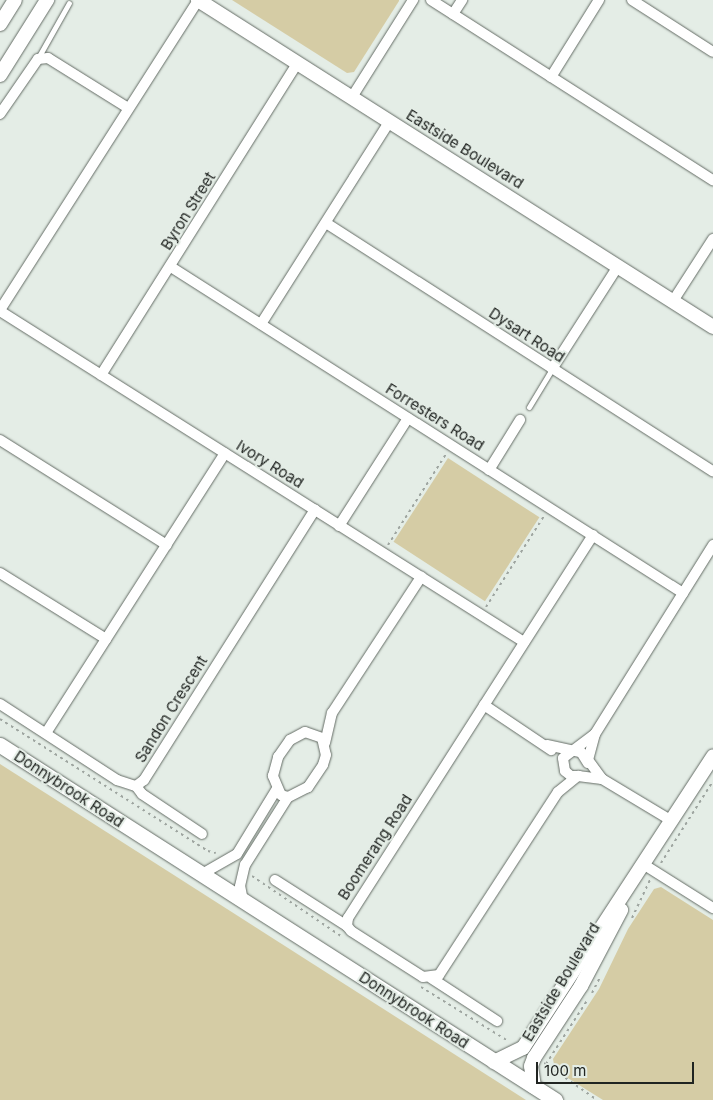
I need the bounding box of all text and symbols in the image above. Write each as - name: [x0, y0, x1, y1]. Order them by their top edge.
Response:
- street label: Eastside Boulevard: [403, 106, 527, 192]
- street label: Byron Street: [157, 169, 219, 253]
- street label: Dysart Road: [486, 304, 568, 366]
- street label: Forresters Road: [382, 380, 488, 454]
- street label: Ivory Road: [233, 436, 307, 492]
- street label: Sandon Crescent: [131, 652, 211, 766]
- street label: Donnybrook Road: [11, 747, 127, 831]
- street label: Boomerang Road: [334, 791, 416, 903]
- street label: Eastside Boulevard: [519, 920, 603, 1044]
- street label: Donnybrook Road: [356, 968, 472, 1052]
- scale bar: [538, 1052, 696, 1084]
- text: 100 m: [544, 1061, 586, 1080]

